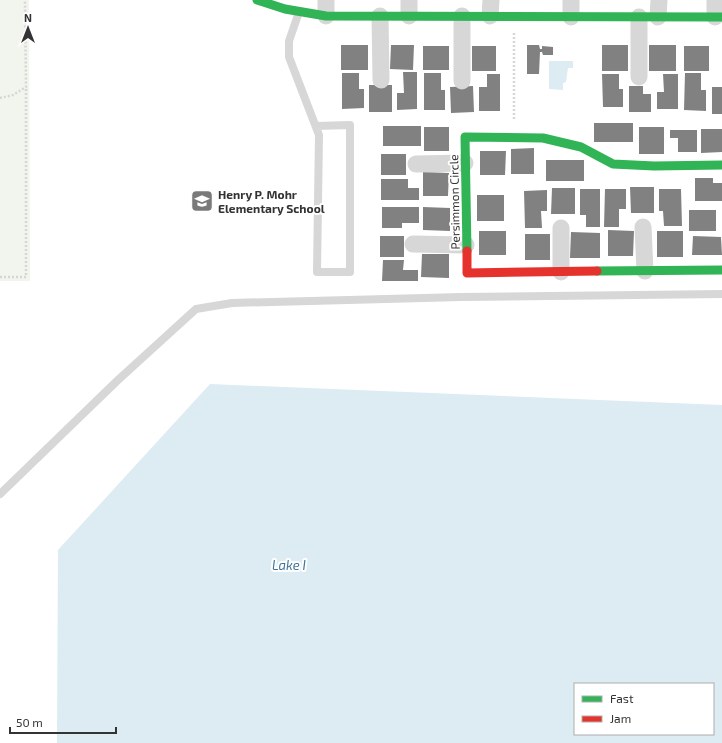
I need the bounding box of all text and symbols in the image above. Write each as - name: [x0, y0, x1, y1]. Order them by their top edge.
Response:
- north arrow: [8, 8, 48, 48]
- text: N: [24, 11, 32, 24]
- street label: Persimmon Circle: [446, 154, 462, 250]
- place label: Henry P. Mohr Elementary School: [218, 187, 325, 216]
- school or university icon: Henry P. Mohr Elementary School: [189, 188, 215, 214]
- water label: Lake I: [272, 557, 306, 573]
- legend: [574, 683, 714, 735]
- text: Fast: [610, 691, 634, 705]
- scale bar: [10, 709, 116, 735]
- text: Jam: [610, 711, 631, 725]
- text: 50 m: [16, 715, 43, 729]

